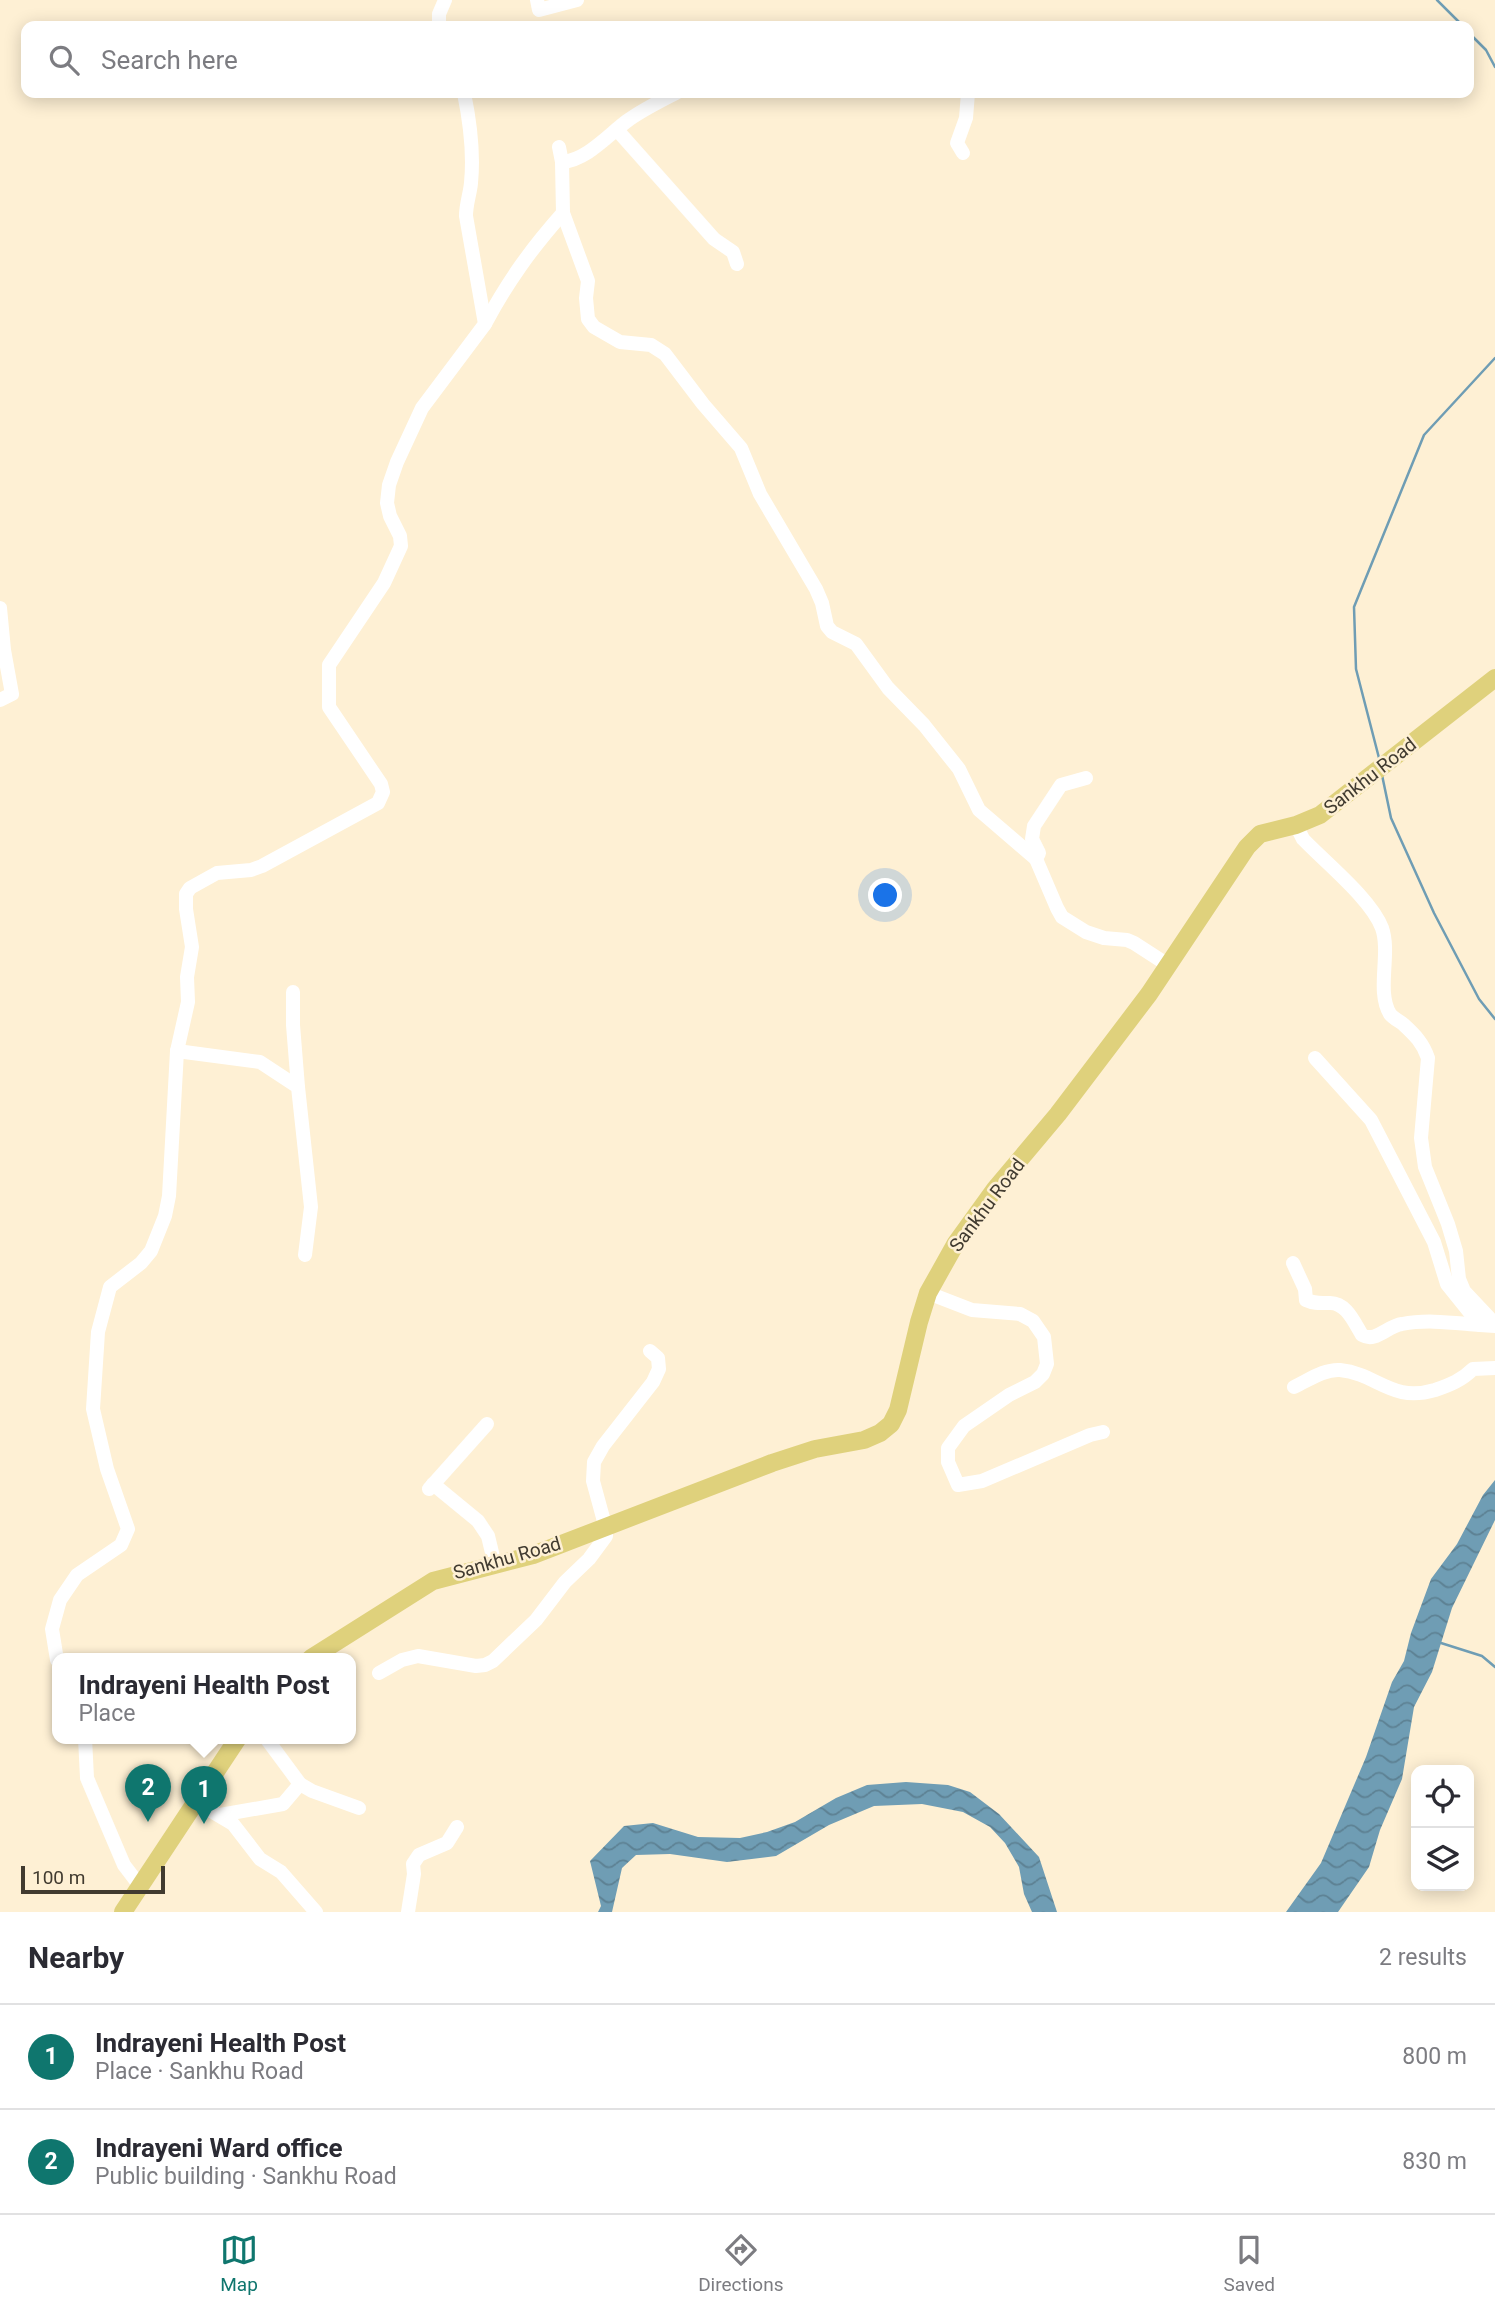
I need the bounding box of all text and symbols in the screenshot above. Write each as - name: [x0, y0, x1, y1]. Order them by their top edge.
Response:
- search box: [21, 21, 1474, 98]
- icon: search: [45, 41, 83, 79]
- text: Search here: [101, 45, 238, 75]
- street label: Sankhu Road: [1319, 733, 1421, 819]
- your location: [868, 878, 902, 912]
- street label: Sankhu Road: [944, 1154, 1030, 1256]
- street label: Sankhu Road: [450, 1532, 564, 1584]
- popup: [52, 1653, 356, 1744]
- text: Indrayeni Health Post: [79, 1670, 329, 1700]
- text: Place: [79, 1700, 135, 1727]
- pin: 2: [125, 1764, 171, 1822]
- map controls: [1411, 1765, 1474, 1891]
- button: locate: [1411, 1765, 1474, 1828]
- pin: 1: [181, 1766, 227, 1824]
- button: layers: [1411, 1828, 1474, 1891]
- scale bar: [21, 1863, 164, 1895]
- text: 100 m: [32, 1866, 85, 1889]
- text: Nearby: [28, 1940, 124, 1975]
- text: 2 results: [1379, 1944, 1467, 1971]
- text: Indrayeni Health Post: [95, 2028, 346, 2058]
- text: 1: [44, 2043, 58, 2070]
- text: 800 m: [1402, 2043, 1467, 2070]
- text: Place · Sankhu Road: [95, 2058, 304, 2085]
- text: Indrayeni Ward office: [95, 2133, 343, 2163]
- text: 2: [44, 2148, 58, 2175]
- text: 830 m: [1402, 2148, 1467, 2175]
- text: Public building · Sankhu Road: [95, 2163, 397, 2190]
- tab: Map: [220, 2231, 258, 2296]
- tab: Directions: [698, 2231, 783, 2296]
- tab: Saved: [1224, 2231, 1275, 2296]

